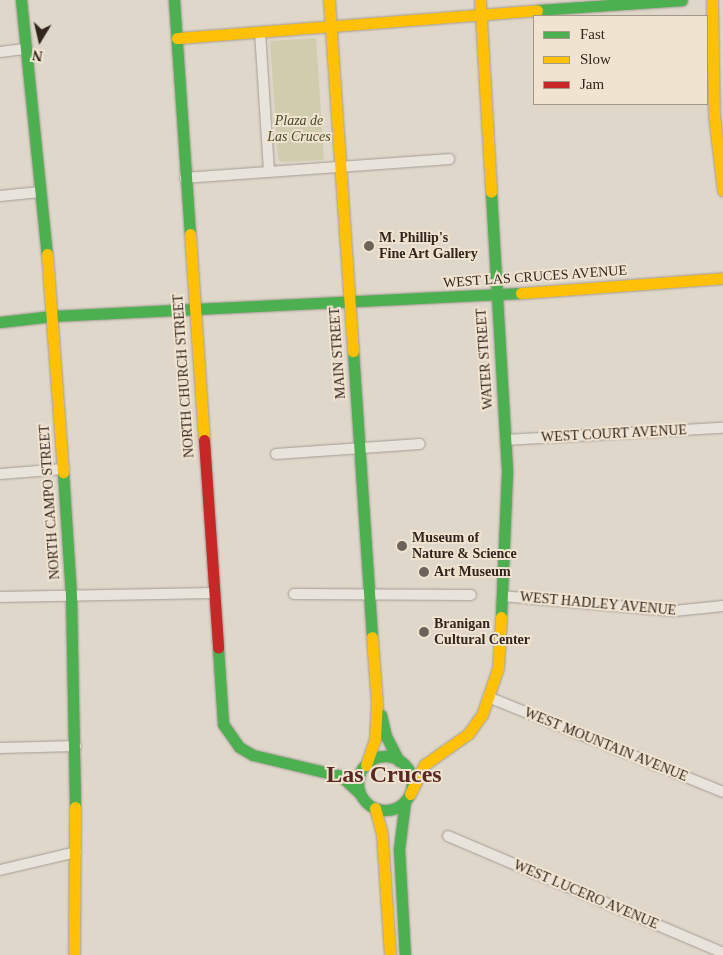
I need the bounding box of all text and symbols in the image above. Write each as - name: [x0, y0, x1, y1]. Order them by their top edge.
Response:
- north arrow: [15, 15, 65, 65]
- legend: [533, 15, 708, 105]
- text: Fast: [580, 26, 605, 42]
- text: N: [31, 47, 44, 64]
- text: Slow: [580, 51, 611, 67]
- text: Jam: [580, 76, 604, 92]
- park label: Plaza de Las Cruces: [267, 113, 331, 146]
- place label: M. Phillip's Fine Art Gallery: [379, 230, 479, 262]
- marker: M. Phillip's Fine Art Gallery: [363, 240, 375, 252]
- street label: WEST LAS CRUCES AVENUE: [442, 262, 628, 292]
- street label: NORTH CHURCH STREET: [170, 294, 198, 458]
- street label: MAIN STREET: [326, 306, 350, 400]
- street label: WATER STREET: [473, 308, 497, 410]
- street label: WEST COURT AVENUE: [540, 422, 688, 446]
- street label: NORTH CAMPO STREET: [36, 424, 64, 580]
- place label: Museum of Nature & Science: [412, 530, 517, 562]
- marker: Museum of Nature & Science: [396, 540, 408, 552]
- place label: Art Museum: [434, 564, 511, 580]
- marker: Art Museum: [418, 566, 430, 578]
- street label: WEST HADLEY AVENUE: [518, 589, 678, 619]
- place label: Branigan Cultural Center: [434, 616, 530, 648]
- marker: Branigan Cultural Center: [418, 626, 430, 638]
- street label: WEST MOUNTAIN AVENUE: [521, 704, 691, 786]
- district label: Las Cruces: [326, 761, 442, 789]
- street label: WEST LUCERO AVENUE: [511, 857, 661, 933]

